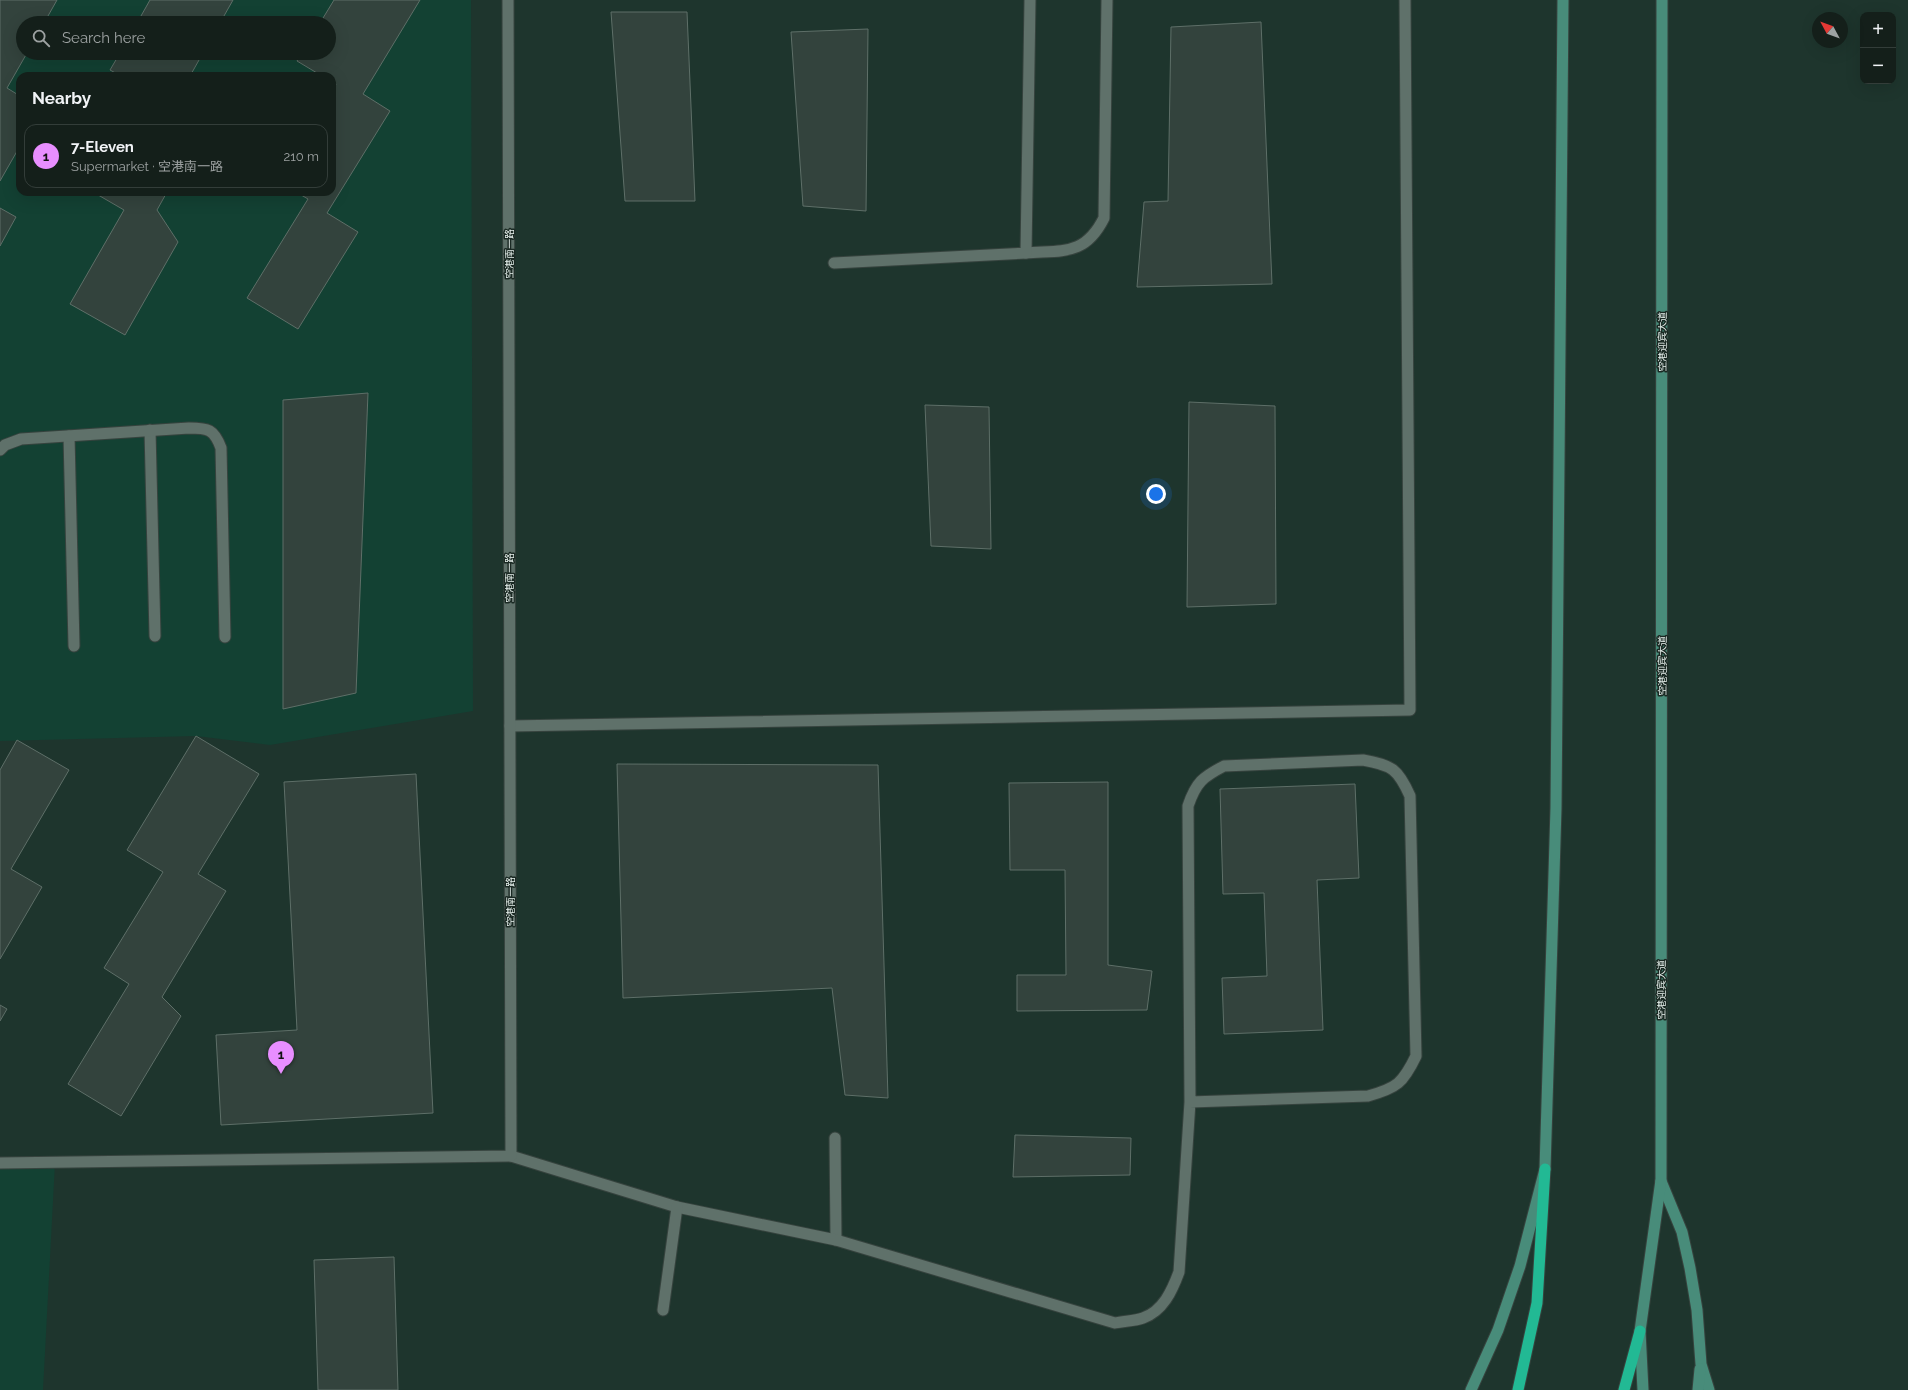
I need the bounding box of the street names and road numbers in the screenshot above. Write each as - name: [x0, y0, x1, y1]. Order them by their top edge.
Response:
- street label: 空港南一路: [504, 229, 515, 279]
- street label: 空港迎宾大道: [1657, 312, 1668, 372]
- street label: 空港南一路: [504, 553, 515, 603]
- street label: 空港迎宾大道: [1657, 636, 1668, 696]
- street label: 空港南一路: [505, 877, 516, 927]
- street label: 空港迎宾大道: [1656, 960, 1667, 1020]

